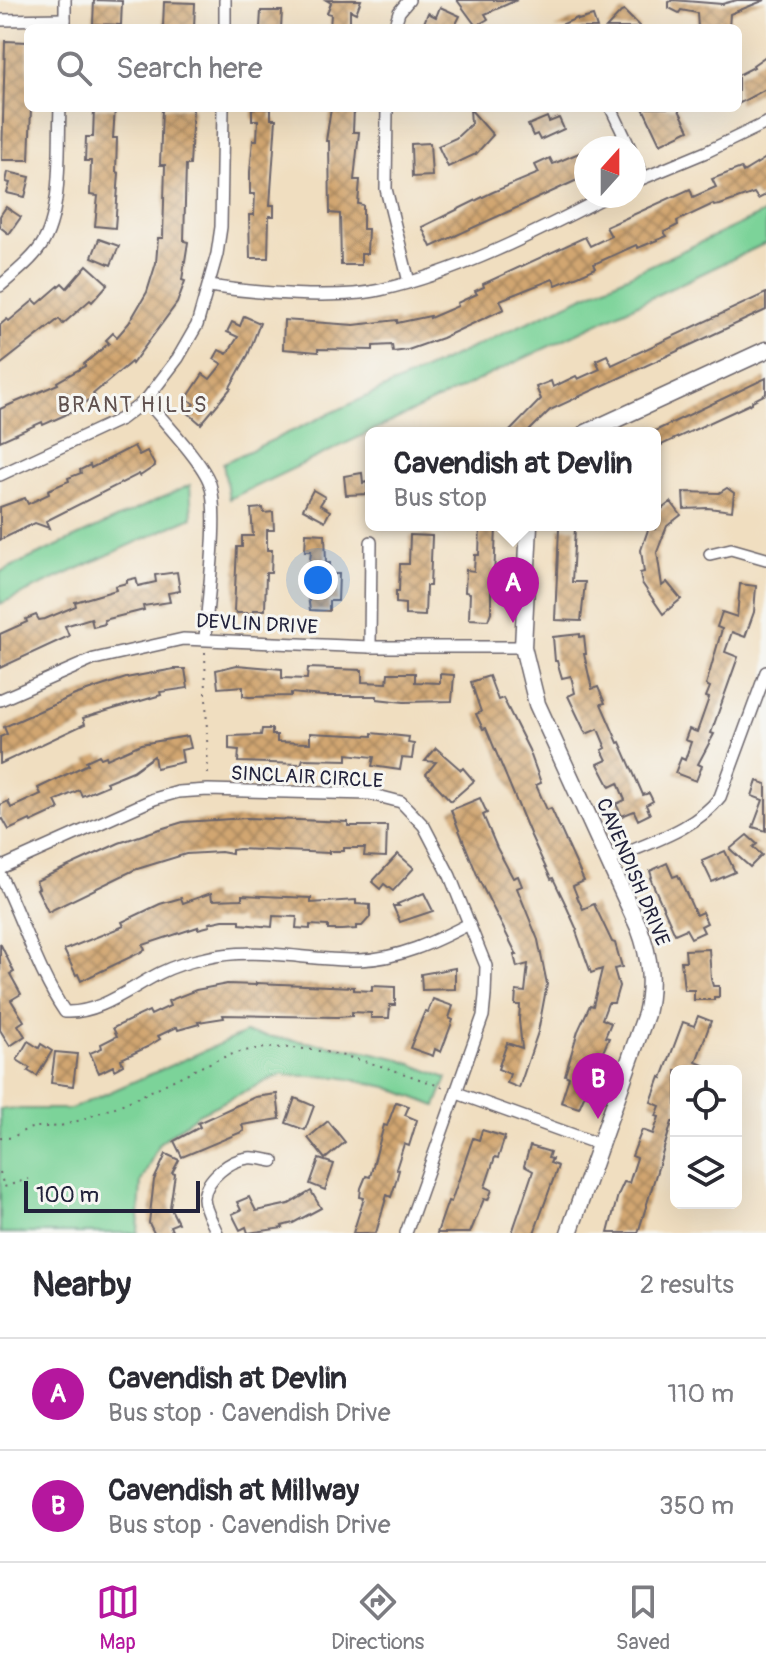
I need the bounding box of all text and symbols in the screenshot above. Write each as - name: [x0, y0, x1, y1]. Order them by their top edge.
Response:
- search box: [24, 24, 742, 112]
- icon: search: [52, 46, 96, 90]
- text: Search here: [116, 50, 263, 87]
- north arrow: [574, 136, 646, 208]
- district label: BRANT HILLS: [57, 391, 209, 419]
- popup: [365, 427, 661, 531]
- text: Cavendish at Devlin: [393, 445, 633, 482]
- text: Bus stop: [393, 482, 487, 514]
- pin: A: [487, 557, 539, 623]
- your location: [298, 560, 338, 600]
- street label: DEVLIN DRIVE: [196, 608, 318, 640]
- street label: SINCLAIR CIRCLE: [230, 761, 384, 793]
- street label: CAVENDISH DRIVE: [591, 794, 675, 950]
- pin: B: [572, 1053, 624, 1119]
- map controls: [670, 1065, 742, 1209]
- button: locate: [670, 1065, 742, 1137]
- button: layers: [670, 1137, 742, 1209]
- scale bar: [24, 1177, 200, 1213]
- text: 100 m: [36, 1181, 99, 1209]
- text: Nearby: [32, 1264, 131, 1307]
- text: 2 results: [640, 1269, 734, 1301]
- text: Cavendish at Devlin: [108, 1360, 347, 1397]
- text: A: [50, 1378, 66, 1410]
- text: 110 m: [667, 1378, 734, 1410]
- text: Bus stop · Cavendish Drive: [108, 1397, 391, 1429]
- text: Cavendish at Millway: [108, 1472, 359, 1509]
- text: B: [51, 1490, 65, 1522]
- text: 350 m: [659, 1490, 734, 1522]
- text: Bus stop · Cavendish Drive: [108, 1509, 391, 1541]
- tab: Map: [96, 1580, 140, 1656]
- tab: Directions: [331, 1580, 424, 1656]
- tab: Saved: [616, 1580, 670, 1656]

